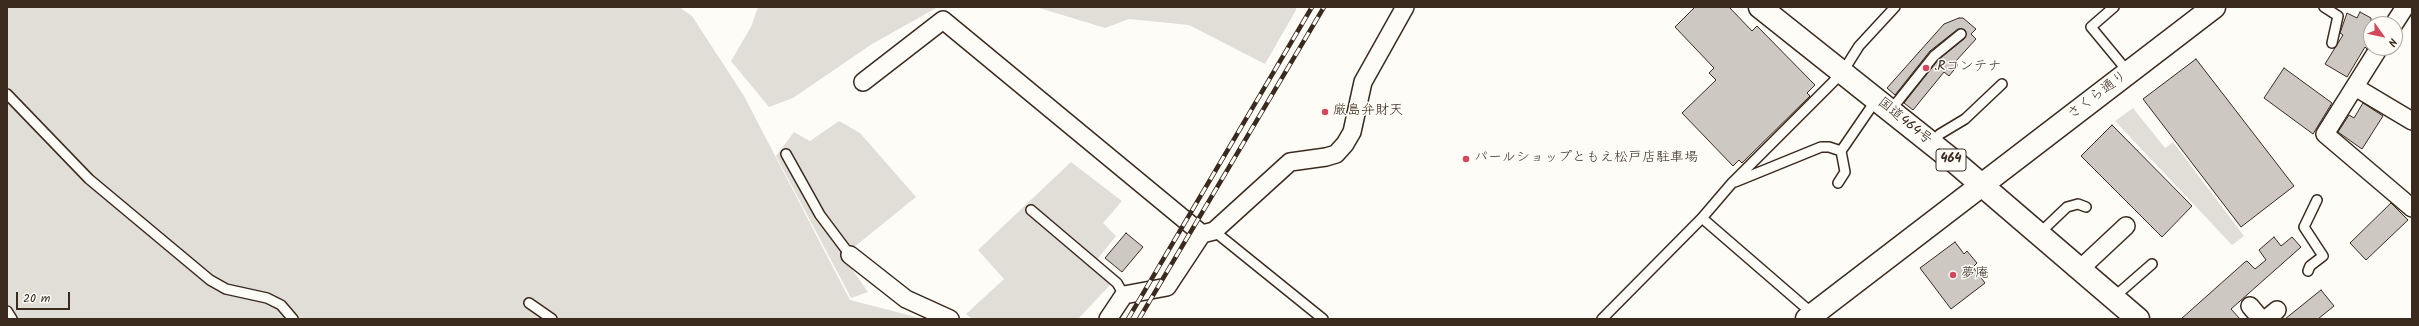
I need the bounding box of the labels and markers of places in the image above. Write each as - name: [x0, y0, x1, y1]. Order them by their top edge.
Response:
- place label: .Rコンテナ: [1934, 60, 2001, 76]
- marker: .Rコンテナ: [1921, 63, 1931, 73]
- place label: 厳島弁財天: [1333, 104, 1403, 120]
- marker: 厳島弁財天: [1320, 107, 1330, 117]
- place label: パールショップともえ松戸店駐車場: [1474, 151, 1698, 167]
- marker: パールショップともえ松戸店駐車場: [1461, 154, 1471, 164]
- place label: 夢庵: [1961, 267, 1989, 283]
- marker: 夢庵: [1948, 270, 1958, 280]

